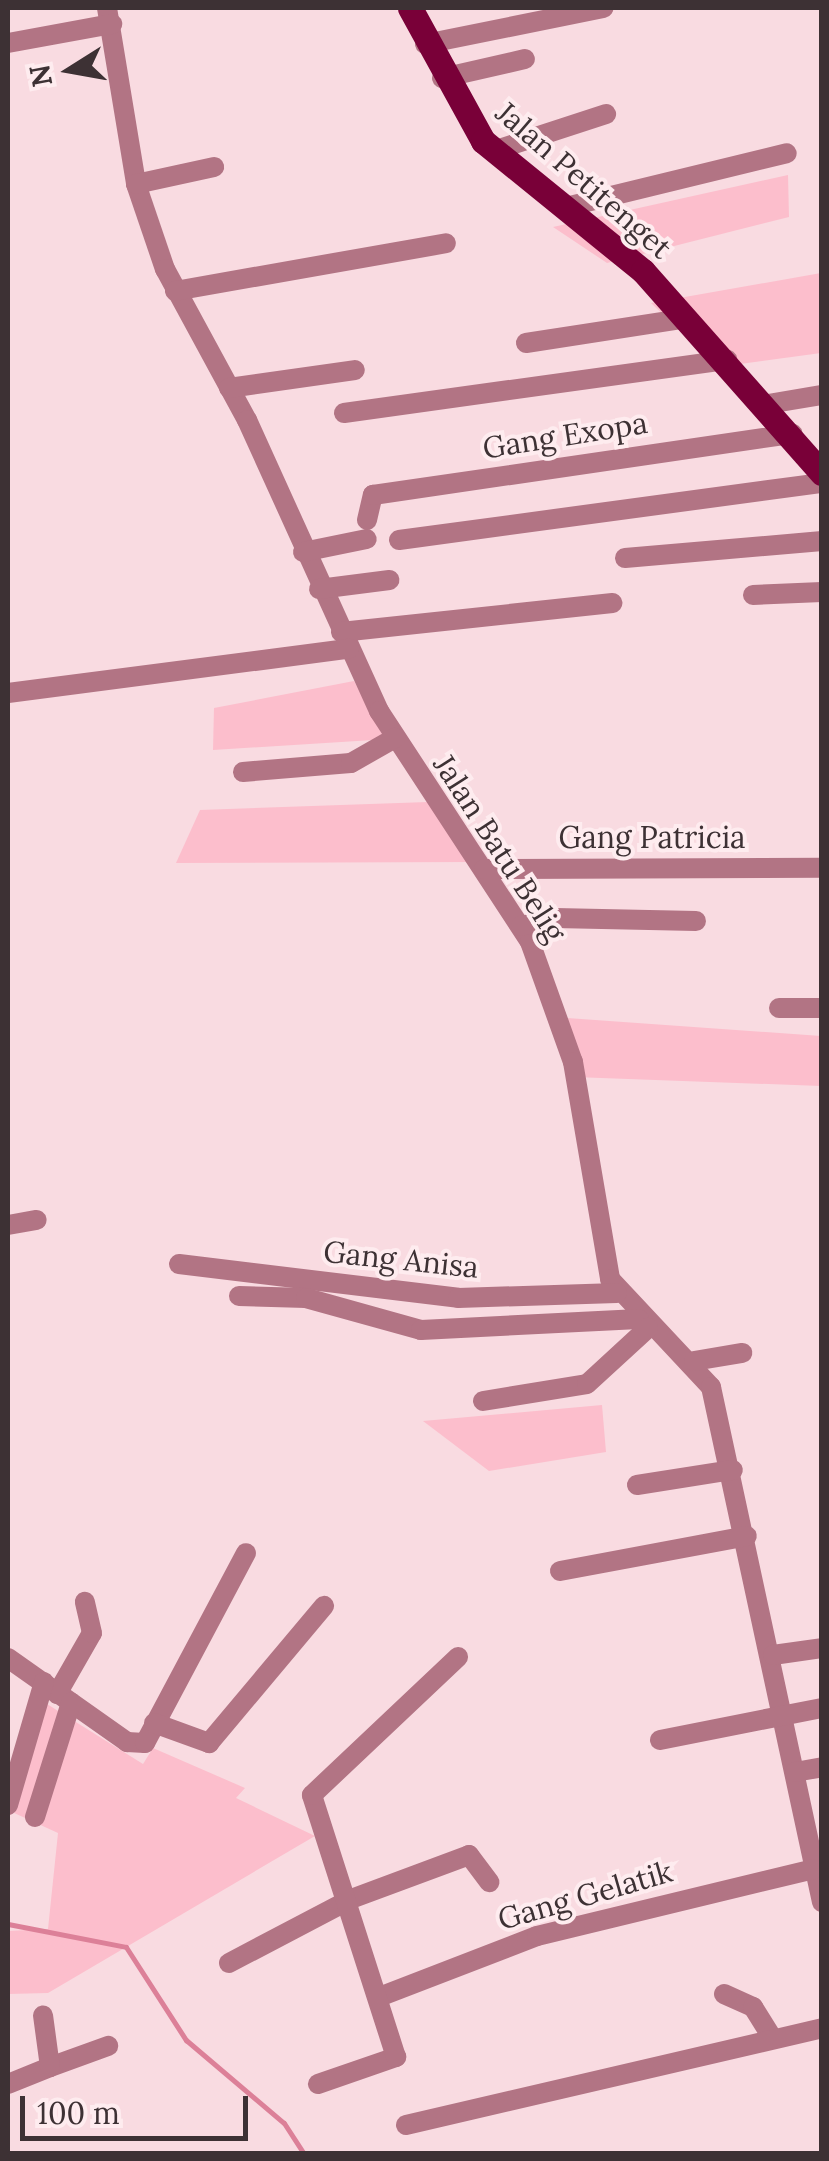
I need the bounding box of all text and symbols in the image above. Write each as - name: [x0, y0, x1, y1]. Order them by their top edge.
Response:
- north arrow: [20, 20, 120, 120]
- text: N: [21, 62, 60, 90]
- street label: Jalan Petitenget: [489, 94, 679, 266]
- street label: Gang Exopa: [480, 404, 650, 466]
- street label: Jalan Batu Belig: [426, 748, 574, 948]
- street label: Gang Patricia: [558, 819, 746, 855]
- street label: Gang Anisa: [322, 1233, 480, 1285]
- street label: Gang Gelatik: [494, 1853, 676, 1937]
- scale bar: [25, 2076, 252, 2138]
- text: 100 m: [37, 2094, 120, 2132]

